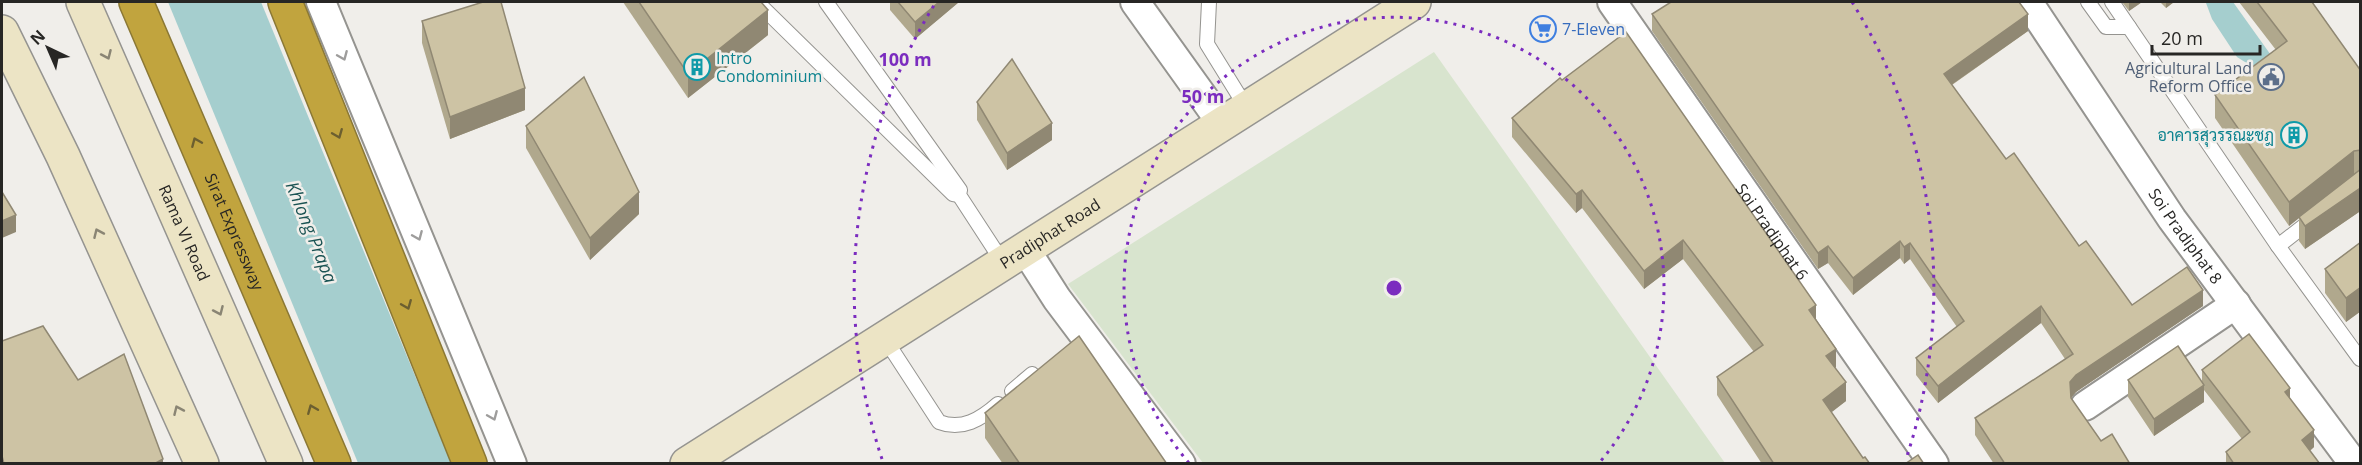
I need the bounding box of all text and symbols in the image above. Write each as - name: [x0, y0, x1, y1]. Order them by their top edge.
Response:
- supermarket icon: 7-Eleven: [1528, 14, 1558, 44]
- north arrow: [18, 18, 78, 78]
- place label: 7-Eleven: [1562, 18, 1625, 40]
- scale bar: [2152, 18, 2260, 56]
- text: N: [25, 25, 50, 50]
- text: 20 m: [2161, 26, 2203, 50]
- place label: Intro Condominium: [716, 47, 822, 87]
- text: 100 m: [878, 47, 932, 71]
- one-way arrow: [99, 49, 111, 60]
- one-way arrow: [336, 49, 348, 60]
- building icon: Intro Condominium: [682, 52, 712, 82]
- place label: Agricultural Land Reform Office: [2125, 57, 2252, 97]
- public building icon: Agricultural Land Reform Office: [2256, 62, 2286, 92]
- text: 50 m: [1182, 84, 1224, 108]
- building icon: อาคารสุวรรณะชฎ: [2279, 120, 2309, 150]
- place label: อาคารสุวรรณะชฎ: [2157, 124, 2274, 147]
- one-way arrow: [331, 127, 343, 138]
- one-way arrow: [192, 137, 204, 148]
- street label: Sirat Expressway: [200, 170, 270, 295]
- water label: Khlong Prapa: [281, 178, 343, 286]
- street label: Soi Pradiphat 6: [1731, 179, 1813, 284]
- street label: Rama VI Road: [154, 181, 215, 284]
- street label: Soi Pradiphat 8: [2144, 184, 2227, 288]
- street label: Pradiphat Road: [995, 193, 1105, 274]
- one-way arrow: [93, 228, 105, 239]
- one-way arrow: [411, 229, 423, 240]
- centre of rings: [1384, 278, 1404, 298]
- one-way arrow: [400, 299, 412, 310]
- one-way arrow: [212, 304, 224, 315]
- one-way arrow: [307, 404, 319, 415]
- one-way arrow: [174, 406, 186, 417]
- one-way arrow: [486, 409, 498, 420]

